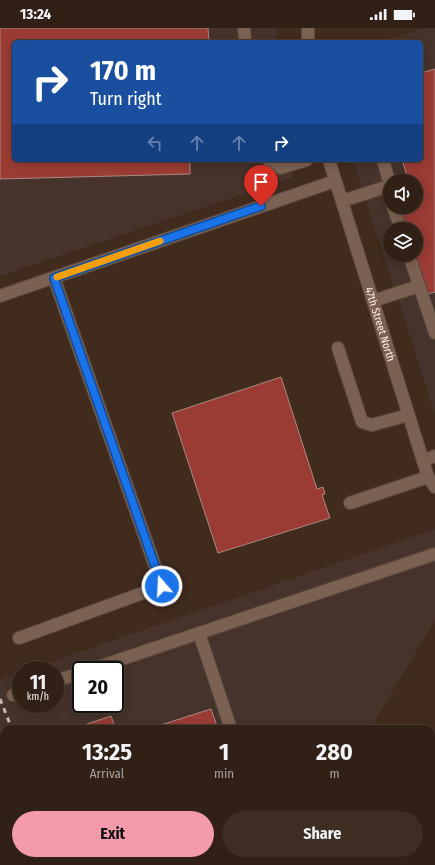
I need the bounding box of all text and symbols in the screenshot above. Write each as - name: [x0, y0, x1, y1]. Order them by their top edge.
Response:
- text: 13:24: [20, 5, 51, 23]
- text: 170 m: [90, 54, 156, 87]
- icon: right: [24, 56, 76, 108]
- text: Turn right: [90, 88, 162, 110]
- icon: left: [144, 132, 166, 154]
- icon: ahead: [186, 132, 208, 154]
- icon: ahead: [228, 132, 250, 154]
- icon: right: [270, 132, 292, 154]
- pin: [244, 165, 278, 206]
- icon: arrive: [250, 171, 272, 193]
- map controls: [383, 174, 423, 262]
- button: sound: [383, 174, 423, 214]
- button: layers: [383, 222, 423, 262]
- street label: 47th Street North: [363, 285, 398, 363]
- position arrow: [141, 565, 183, 607]
- speed limit sign: 20: [72, 661, 124, 713]
- text: 11: [30, 670, 46, 694]
- text: km/h: [27, 691, 49, 703]
- text: 13:25: [82, 738, 132, 766]
- text: 1: [219, 738, 229, 766]
- text: 280: [316, 738, 353, 766]
- text: Arrival: [90, 766, 124, 781]
- text: min: [214, 766, 234, 781]
- text: m: [330, 766, 340, 781]
- button: Exit: [12, 811, 214, 857]
- button: Share: [222, 811, 423, 857]

